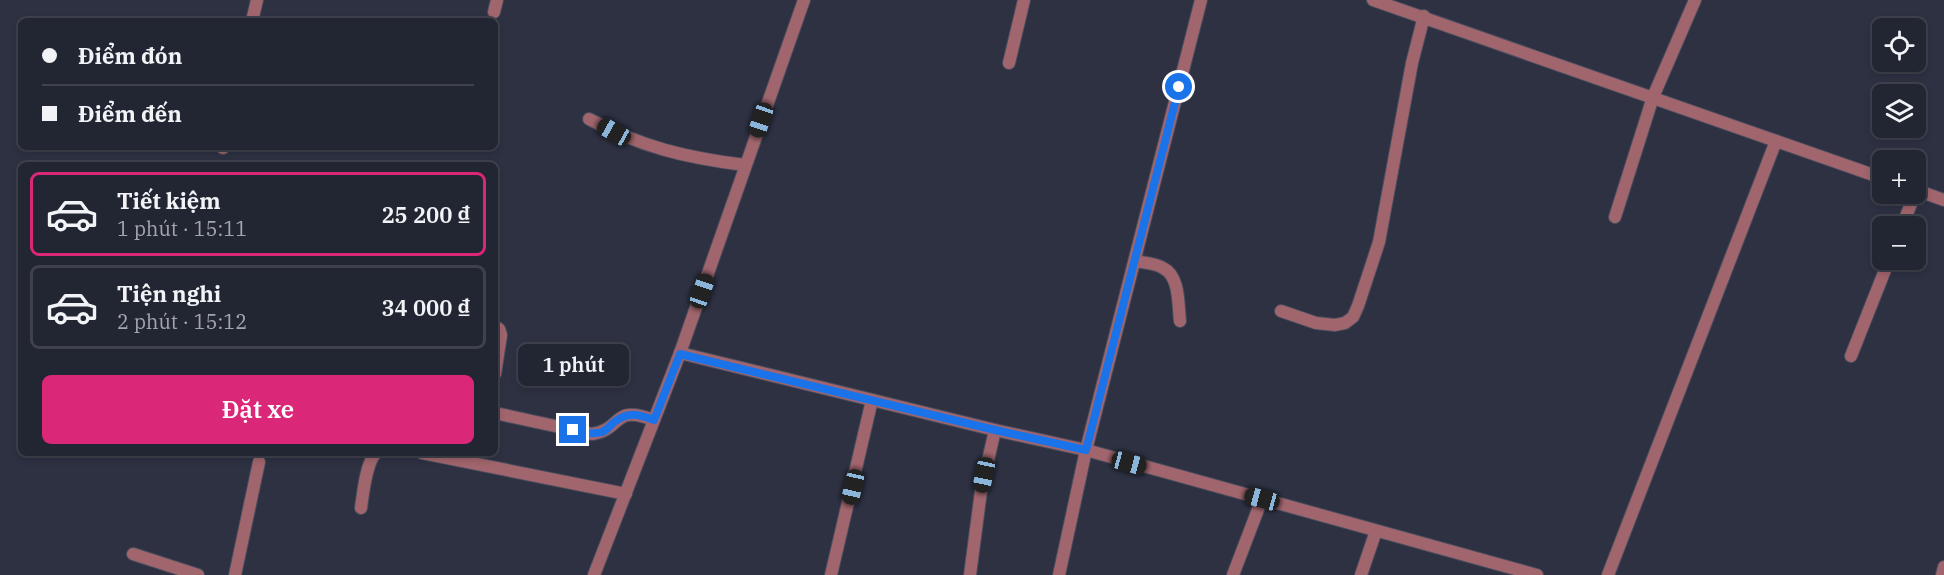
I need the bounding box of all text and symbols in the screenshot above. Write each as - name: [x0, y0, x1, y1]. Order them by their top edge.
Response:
- map controls: [1872, 18, 1926, 270]
- button: locate: [1872, 18, 1926, 72]
- text: Điểm đón: [78, 41, 182, 70]
- route start: [1165, 73, 1192, 100]
- button: layers: [1872, 84, 1926, 138]
- text: Điểm đến: [78, 99, 182, 128]
- car: [747, 100, 775, 140]
- car: [594, 115, 634, 149]
- button: +: [1872, 150, 1926, 204]
- text: Tiết kiệm: [117, 186, 221, 215]
- icon: car: [45, 187, 99, 241]
- text: 25 200 ₫: [381, 200, 471, 229]
- text: 1 phút · 15:11: [117, 215, 247, 242]
- button: −: [1872, 216, 1926, 270]
- car: [688, 271, 716, 311]
- text: Tiện nghi: [117, 279, 221, 308]
- icon: car: [45, 280, 99, 334]
- text: 34 000 ₫: [381, 293, 471, 322]
- text: 2 phút · 15:12: [117, 308, 247, 335]
- callout: 1 phút: [518, 343, 628, 385]
- text: 1 phút: [542, 351, 605, 378]
- button: Đặt xe: [42, 375, 474, 444]
- route end: [559, 416, 586, 443]
- car: [1109, 450, 1149, 476]
- car: [971, 456, 997, 494]
- car: [840, 467, 866, 507]
- car: [1242, 486, 1282, 512]

